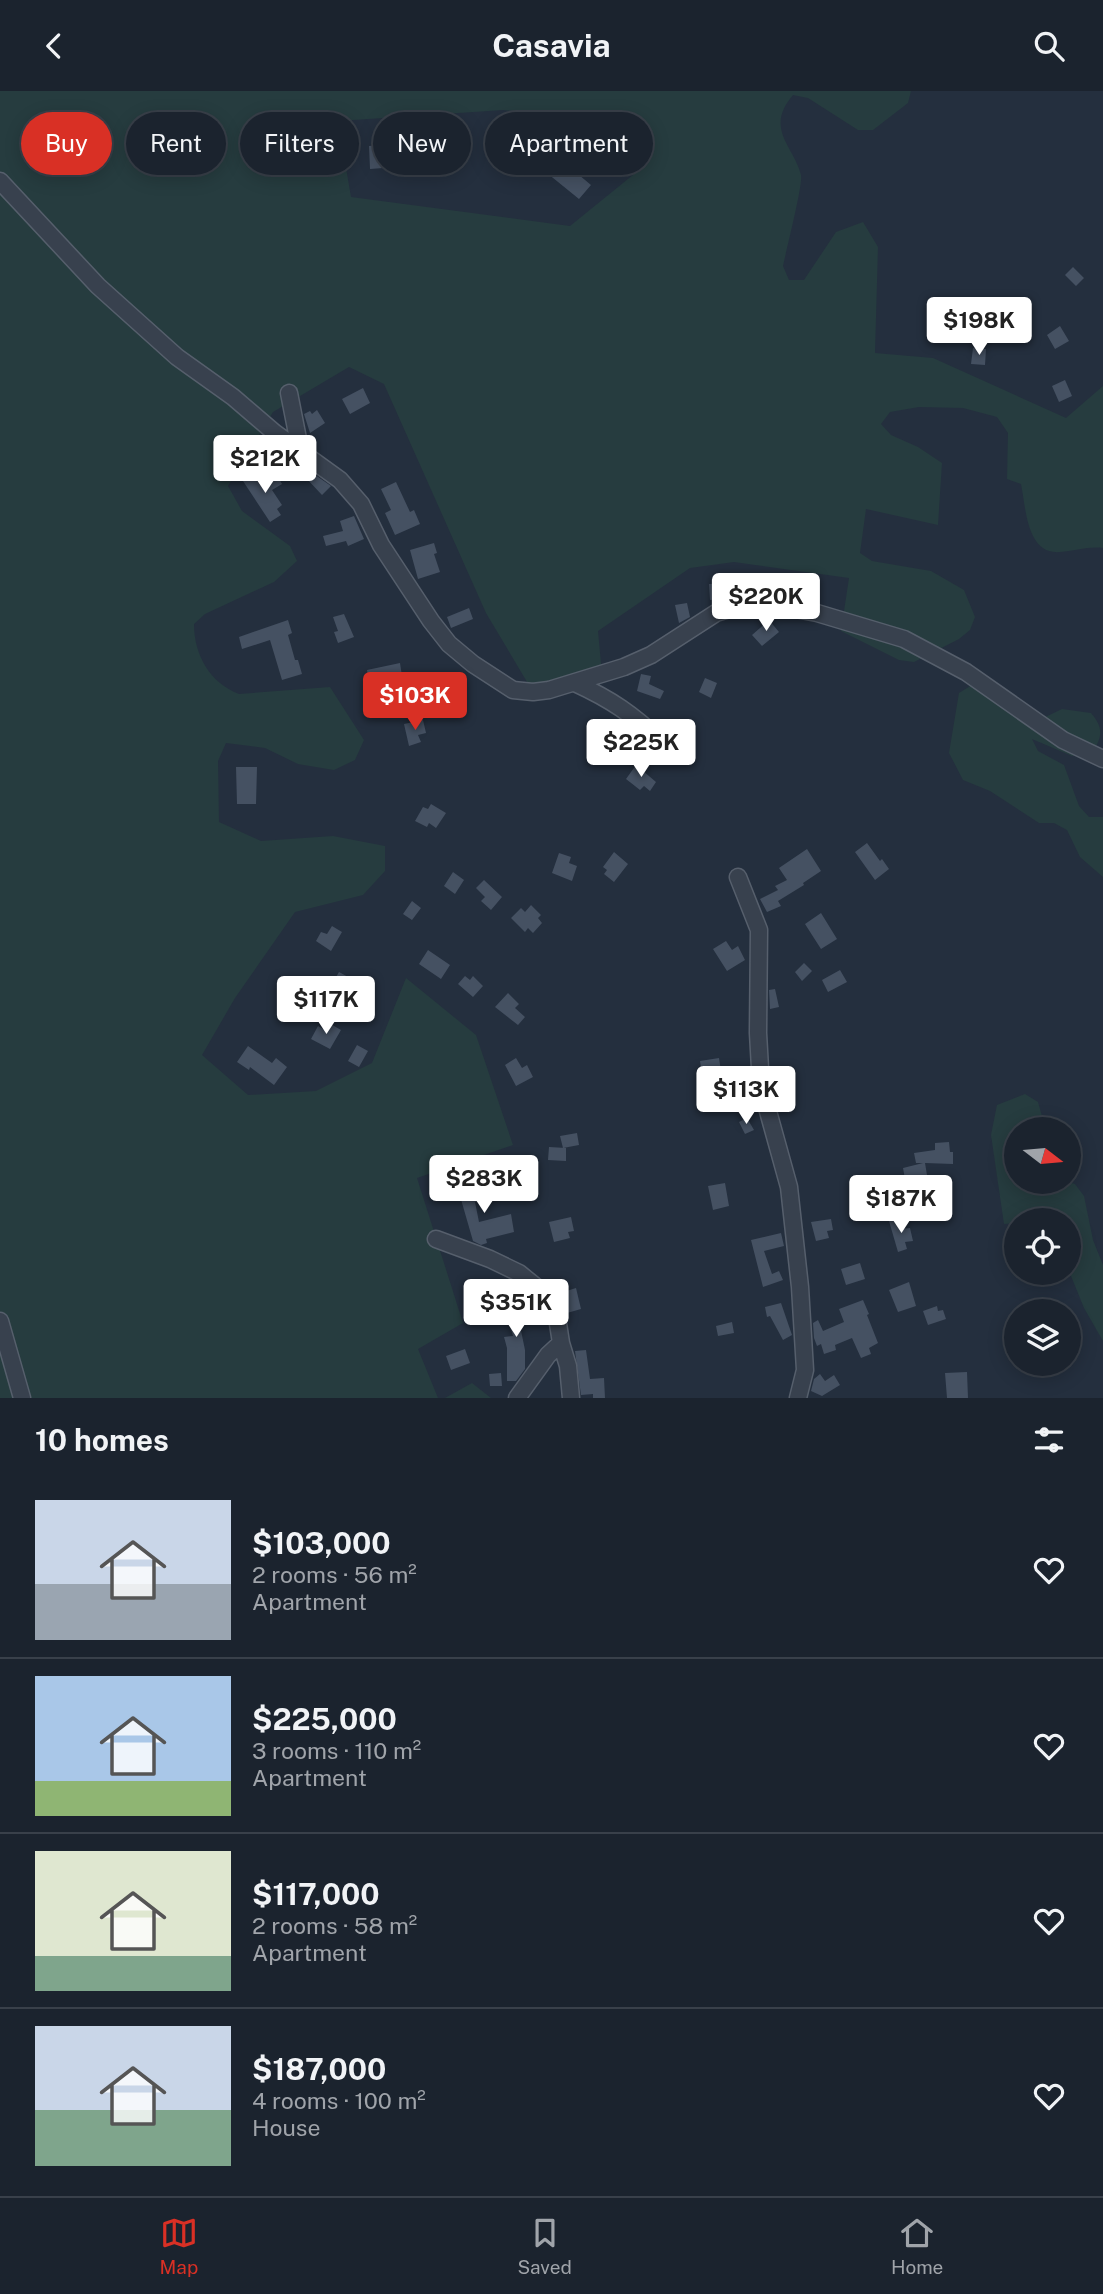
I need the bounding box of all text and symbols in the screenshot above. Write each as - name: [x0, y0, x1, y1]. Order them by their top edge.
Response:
- icon: back: [35, 27, 73, 65]
- text: Casavia: [492, 27, 611, 64]
- icon: search: [1030, 27, 1068, 65]
- chip: Buy: [21, 112, 112, 175]
- chip: Rent: [126, 112, 226, 175]
- chip: Filters: [240, 112, 359, 175]
- chip: New: [373, 112, 471, 175]
- chip: Apartment: [485, 112, 653, 175]
- pin: $198K: [930, 297, 1028, 357]
- text: $198K: [943, 306, 1015, 333]
- pin: $212K: [216, 435, 314, 495]
- text: $212K: [229, 444, 301, 471]
- pin: $220K: [717, 573, 815, 633]
- text: $220K: [728, 582, 804, 609]
- pin: $103K: [366, 673, 464, 732]
- text: $103K: [379, 681, 451, 708]
- pin: $225K: [592, 719, 690, 779]
- text: $225K: [603, 728, 679, 755]
- pin: $117K: [277, 977, 375, 1036]
- text: $117K: [293, 985, 359, 1012]
- pin: $113K: [697, 1067, 795, 1126]
- text: $113K: [712, 1075, 780, 1102]
- north arrow: [1004, 1117, 1082, 1193]
- map controls: [1004, 1117, 1081, 1376]
- pin: $283K: [435, 1155, 533, 1215]
- text: $283K: [445, 1164, 523, 1191]
- pin: $187K: [852, 1175, 950, 1235]
- text: $187K: [865, 1184, 937, 1211]
- button: locate: [1004, 1208, 1081, 1285]
- pin: $351K: [467, 1279, 565, 1339]
- text: $351K: [480, 1288, 552, 1315]
- button: layers: [1004, 1299, 1081, 1376]
- icon: filters: [1030, 1421, 1068, 1459]
- text: 10 homes: [35, 1422, 169, 1458]
- text: $103,000: [252, 1525, 391, 1561]
- icon: home: [91, 1528, 175, 1612]
- icon: heart: [1030, 1551, 1068, 1589]
- text: 2 rooms · 56 m²: [252, 1561, 417, 1588]
- text: Apartment: [252, 1588, 367, 1615]
- text: $225,000: [252, 1701, 397, 1737]
- icon: home: [91, 1704, 175, 1788]
- icon: heart: [1030, 1727, 1068, 1765]
- text: 3 rooms · 110 m²: [252, 1737, 421, 1764]
- text: Apartment: [252, 1764, 367, 1791]
- text: $117,000: [252, 1876, 380, 1912]
- icon: home: [91, 1879, 175, 1963]
- icon: heart: [1030, 1902, 1068, 1940]
- text: 2 rooms · 58 m²: [252, 1912, 417, 1939]
- text: Apartment: [252, 1939, 367, 1966]
- text: $187,000: [252, 2051, 386, 2087]
- icon: home: [91, 2054, 175, 2138]
- icon: heart: [1030, 2077, 1068, 2115]
- text: 4 rooms · 100 m²: [252, 2087, 426, 2114]
- text: House: [252, 2114, 320, 2141]
- tab: Map: [160, 2214, 198, 2278]
- tab: Saved: [517, 2214, 572, 2278]
- tab: Home: [891, 2214, 943, 2278]

